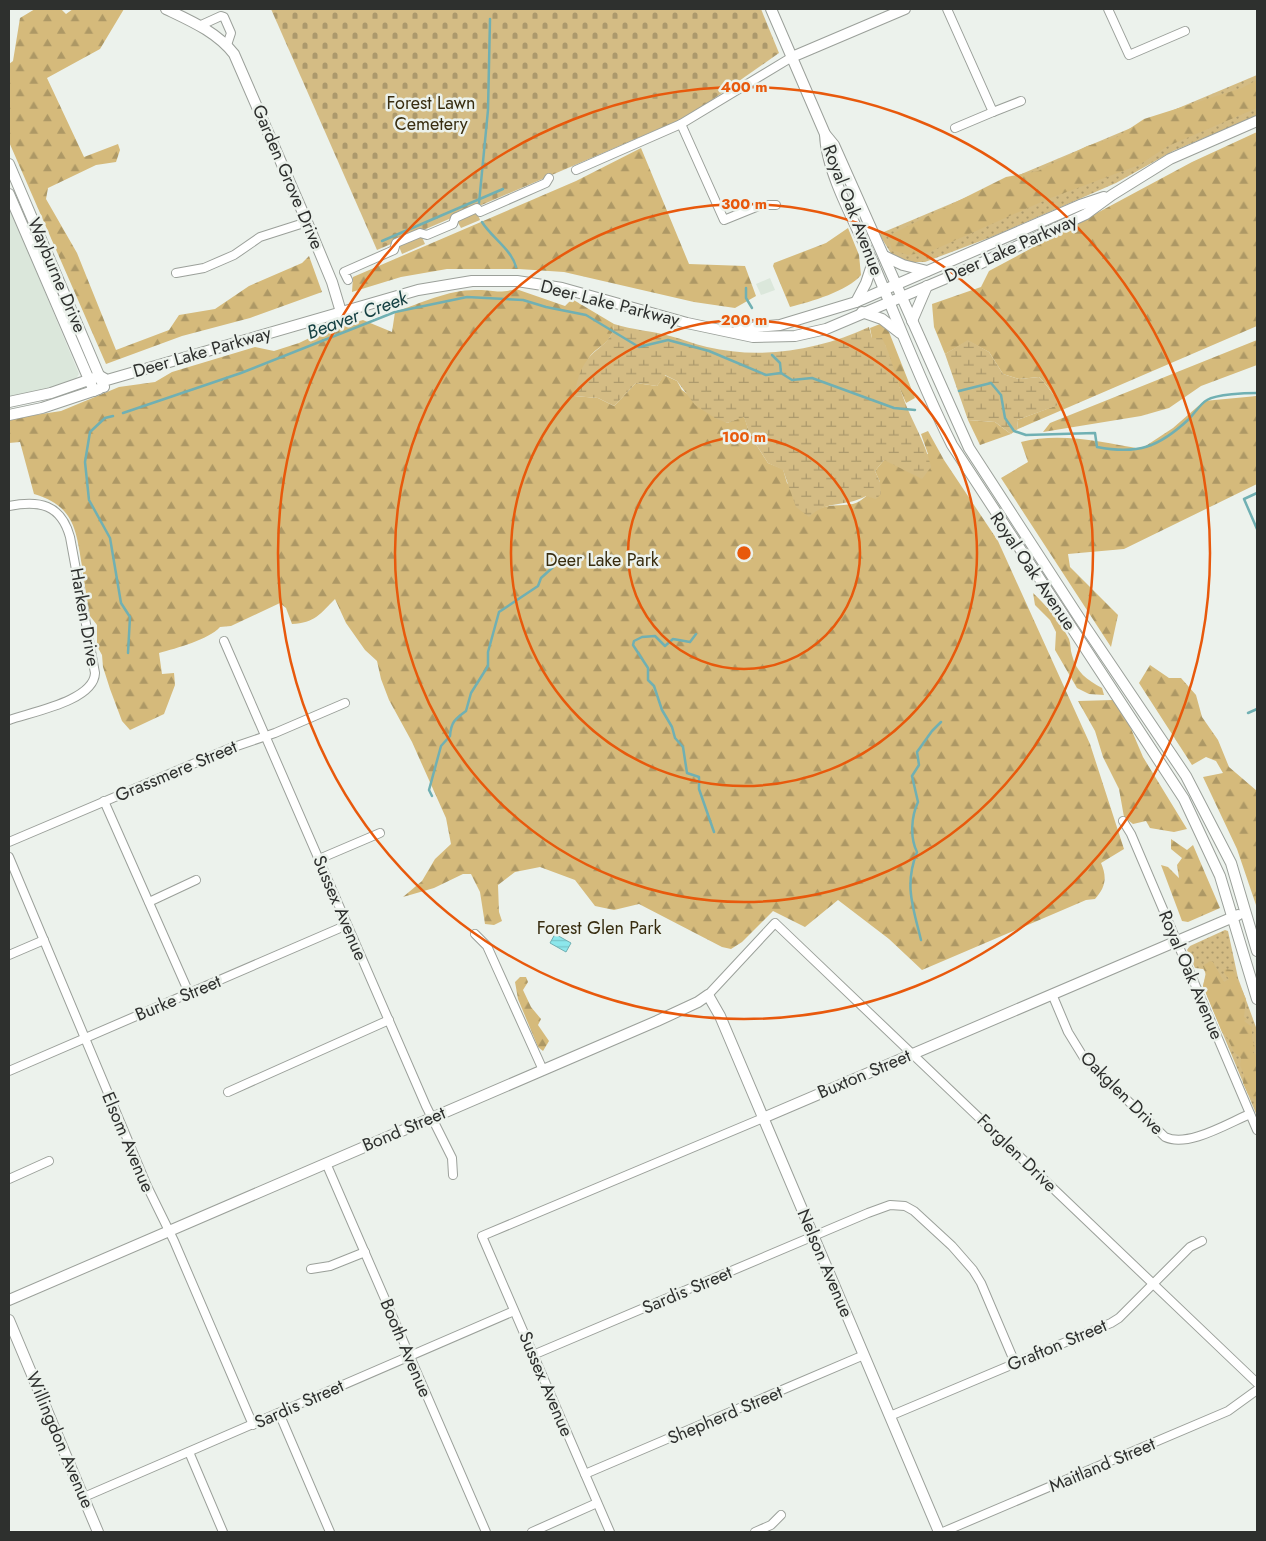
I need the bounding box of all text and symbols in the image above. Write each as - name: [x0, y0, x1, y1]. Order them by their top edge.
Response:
- text: 400 m: [720, 76, 768, 98]
- park label: Forest Lawn Cemetery: [387, 90, 475, 137]
- street label: Garden Grove Drive: [246, 101, 330, 253]
- street label: Royal Oak Avenue: [816, 141, 890, 279]
- text: 300 m: [721, 193, 767, 215]
- street label: Deer Lake Parkway: [941, 207, 1081, 289]
- street label: Wayburne Drive: [21, 214, 93, 336]
- street label: Deer Lake Parkway: [538, 273, 682, 333]
- water label: Beaver Creek: [303, 284, 412, 346]
- text: 200 m: [721, 309, 767, 331]
- street label: Deer Lake Parkway: [130, 320, 274, 384]
- text: 100 m: [722, 426, 766, 448]
- street label: Royal Oak Avenue: [984, 507, 1082, 635]
- centre of rings: [735, 544, 753, 562]
- park label: Deer Lake Park: [545, 547, 659, 573]
- street label: Harken Drive: [64, 566, 106, 668]
- street label: Grassmere Street: [111, 733, 242, 808]
- street label: Sussex Avenue: [306, 851, 374, 965]
- street label: Royal Oak Avenue: [1152, 906, 1230, 1044]
- park label: Forest Glen Park: [537, 915, 661, 941]
- street label: Burke Street: [131, 968, 226, 1028]
- street label: Buxton Street: [813, 1042, 915, 1105]
- street label: Oakglen Drive: [1074, 1045, 1170, 1141]
- street label: Elsom Avenue: [95, 1088, 161, 1196]
- street label: Bond Street: [358, 1100, 450, 1158]
- street label: Forglen Drive: [971, 1108, 1063, 1198]
- street label: Nelson Avenue: [790, 1205, 860, 1321]
- street label: Sardis Street: [638, 1259, 737, 1321]
- street label: Booth Avenue: [374, 1295, 438, 1401]
- street label: Grafton Street: [1003, 1312, 1111, 1378]
- street label: Sussex Avenue: [512, 1327, 580, 1441]
- street label: Willingdon Avenue: [19, 1368, 101, 1512]
- street label: Sardis Street: [250, 1372, 348, 1435]
- street label: Shepherd Street: [664, 1379, 787, 1451]
- street label: Maitland Street: [1045, 1431, 1160, 1499]

